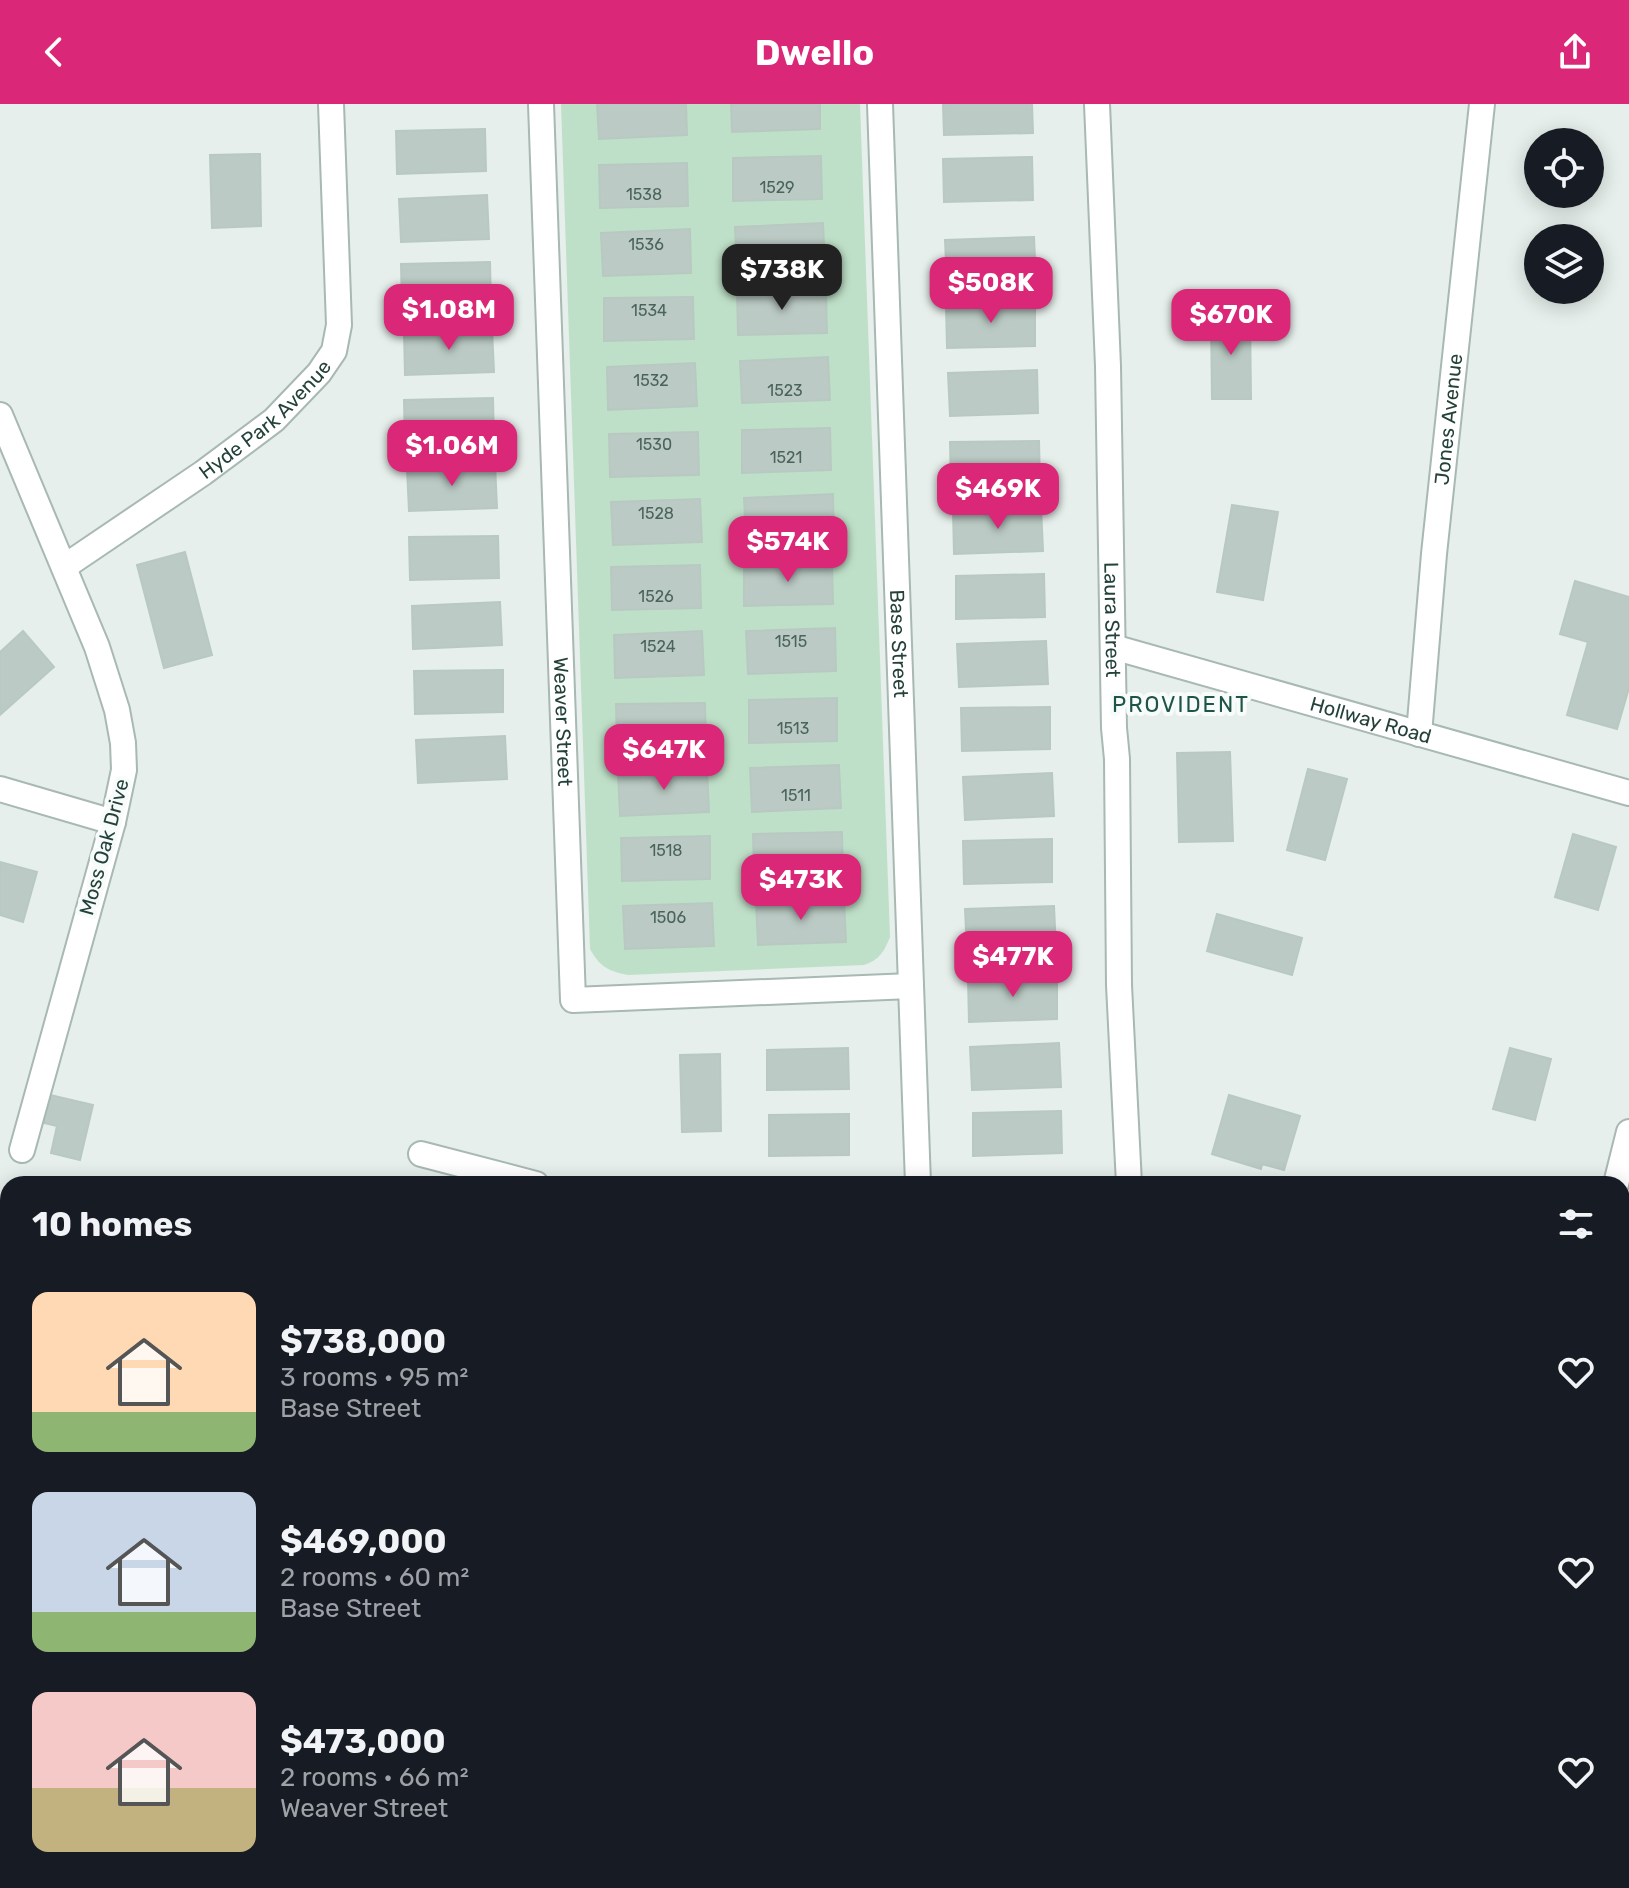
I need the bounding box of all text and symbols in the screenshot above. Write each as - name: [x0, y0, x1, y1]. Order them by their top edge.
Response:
- icon: back: [32, 30, 76, 74]
- icon: share: [1553, 30, 1597, 74]
- text: Dwello: [755, 31, 874, 74]
- map controls: [1524, 128, 1604, 304]
- button: locate: [1524, 128, 1604, 208]
- house number: 1529: [759, 178, 795, 197]
- house number: 1538: [626, 185, 662, 204]
- button: layers: [1524, 224, 1604, 304]
- house number: 1536: [628, 235, 664, 254]
- pin: $738K: [726, 244, 838, 312]
- text: $738K: [740, 254, 824, 285]
- pin: $508K: [935, 257, 1047, 325]
- text: $508K: [948, 267, 1034, 298]
- pin: $1.08M: [384, 284, 514, 352]
- pin: $670K: [1175, 289, 1287, 357]
- text: $1.08M: [402, 294, 496, 325]
- text: $670K: [1189, 299, 1273, 330]
- house number: 1534: [631, 301, 667, 320]
- street label: Jones Avenue: [1429, 352, 1467, 486]
- street label: Hyde Park Avenue: [194, 356, 336, 484]
- house number: 1532: [633, 371, 669, 390]
- house number: 1523: [767, 381, 803, 400]
- pin: $1.06M: [387, 420, 517, 488]
- text: $1.06M: [405, 430, 499, 461]
- house number: 1530: [636, 435, 672, 454]
- house number: 1521: [770, 448, 802, 467]
- pin: $469K: [942, 463, 1054, 531]
- text: $469K: [955, 473, 1041, 504]
- house number: 1528: [638, 504, 674, 523]
- pin: $574K: [732, 516, 844, 584]
- text: $574K: [746, 526, 830, 557]
- street label: Laura Street: [1099, 562, 1125, 678]
- house number: 1526: [638, 587, 674, 606]
- street label: Base Street: [885, 589, 913, 699]
- house number: 1515: [775, 632, 807, 651]
- house number: 1524: [640, 637, 676, 656]
- street label: Weaver Street: [549, 656, 577, 787]
- district label: PROVIDENT: [1112, 691, 1250, 718]
- street label: Hollway Road: [1308, 691, 1434, 749]
- house number: 1513: [777, 719, 809, 738]
- pin: $647K: [608, 724, 720, 792]
- text: $647K: [622, 734, 706, 765]
- street label: Moss Oak Drive: [74, 776, 134, 918]
- house number: 1511: [781, 786, 811, 805]
- house number: 1518: [649, 841, 683, 860]
- pin: $473K: [745, 854, 857, 922]
- text: $473K: [759, 864, 843, 895]
- house number: 1506: [650, 908, 686, 927]
- pin: $477K: [957, 931, 1069, 999]
- text: $477K: [972, 941, 1054, 972]
- icon: filters: [1554, 1202, 1598, 1246]
- text: 10 homes: [32, 1204, 192, 1245]
- text: $738,000: [280, 1321, 446, 1362]
- icon: home: [96, 1324, 192, 1420]
- icon: heart: [1554, 1350, 1598, 1394]
- text: 3 rooms · 95 m²: [280, 1362, 468, 1393]
- text: Base Street: [280, 1393, 421, 1424]
- text: $469,000: [280, 1521, 447, 1562]
- icon: home: [96, 1524, 192, 1620]
- icon: heart: [1554, 1550, 1598, 1594]
- text: 2 rooms · 60 m²: [280, 1562, 469, 1593]
- text: Base Street: [280, 1593, 421, 1624]
- text: $473,000: [280, 1721, 446, 1762]
- icon: home: [96, 1724, 192, 1820]
- icon: heart: [1554, 1750, 1598, 1794]
- text: 2 rooms · 66 m²: [280, 1762, 469, 1793]
- text: Weaver Street: [280, 1793, 448, 1824]

